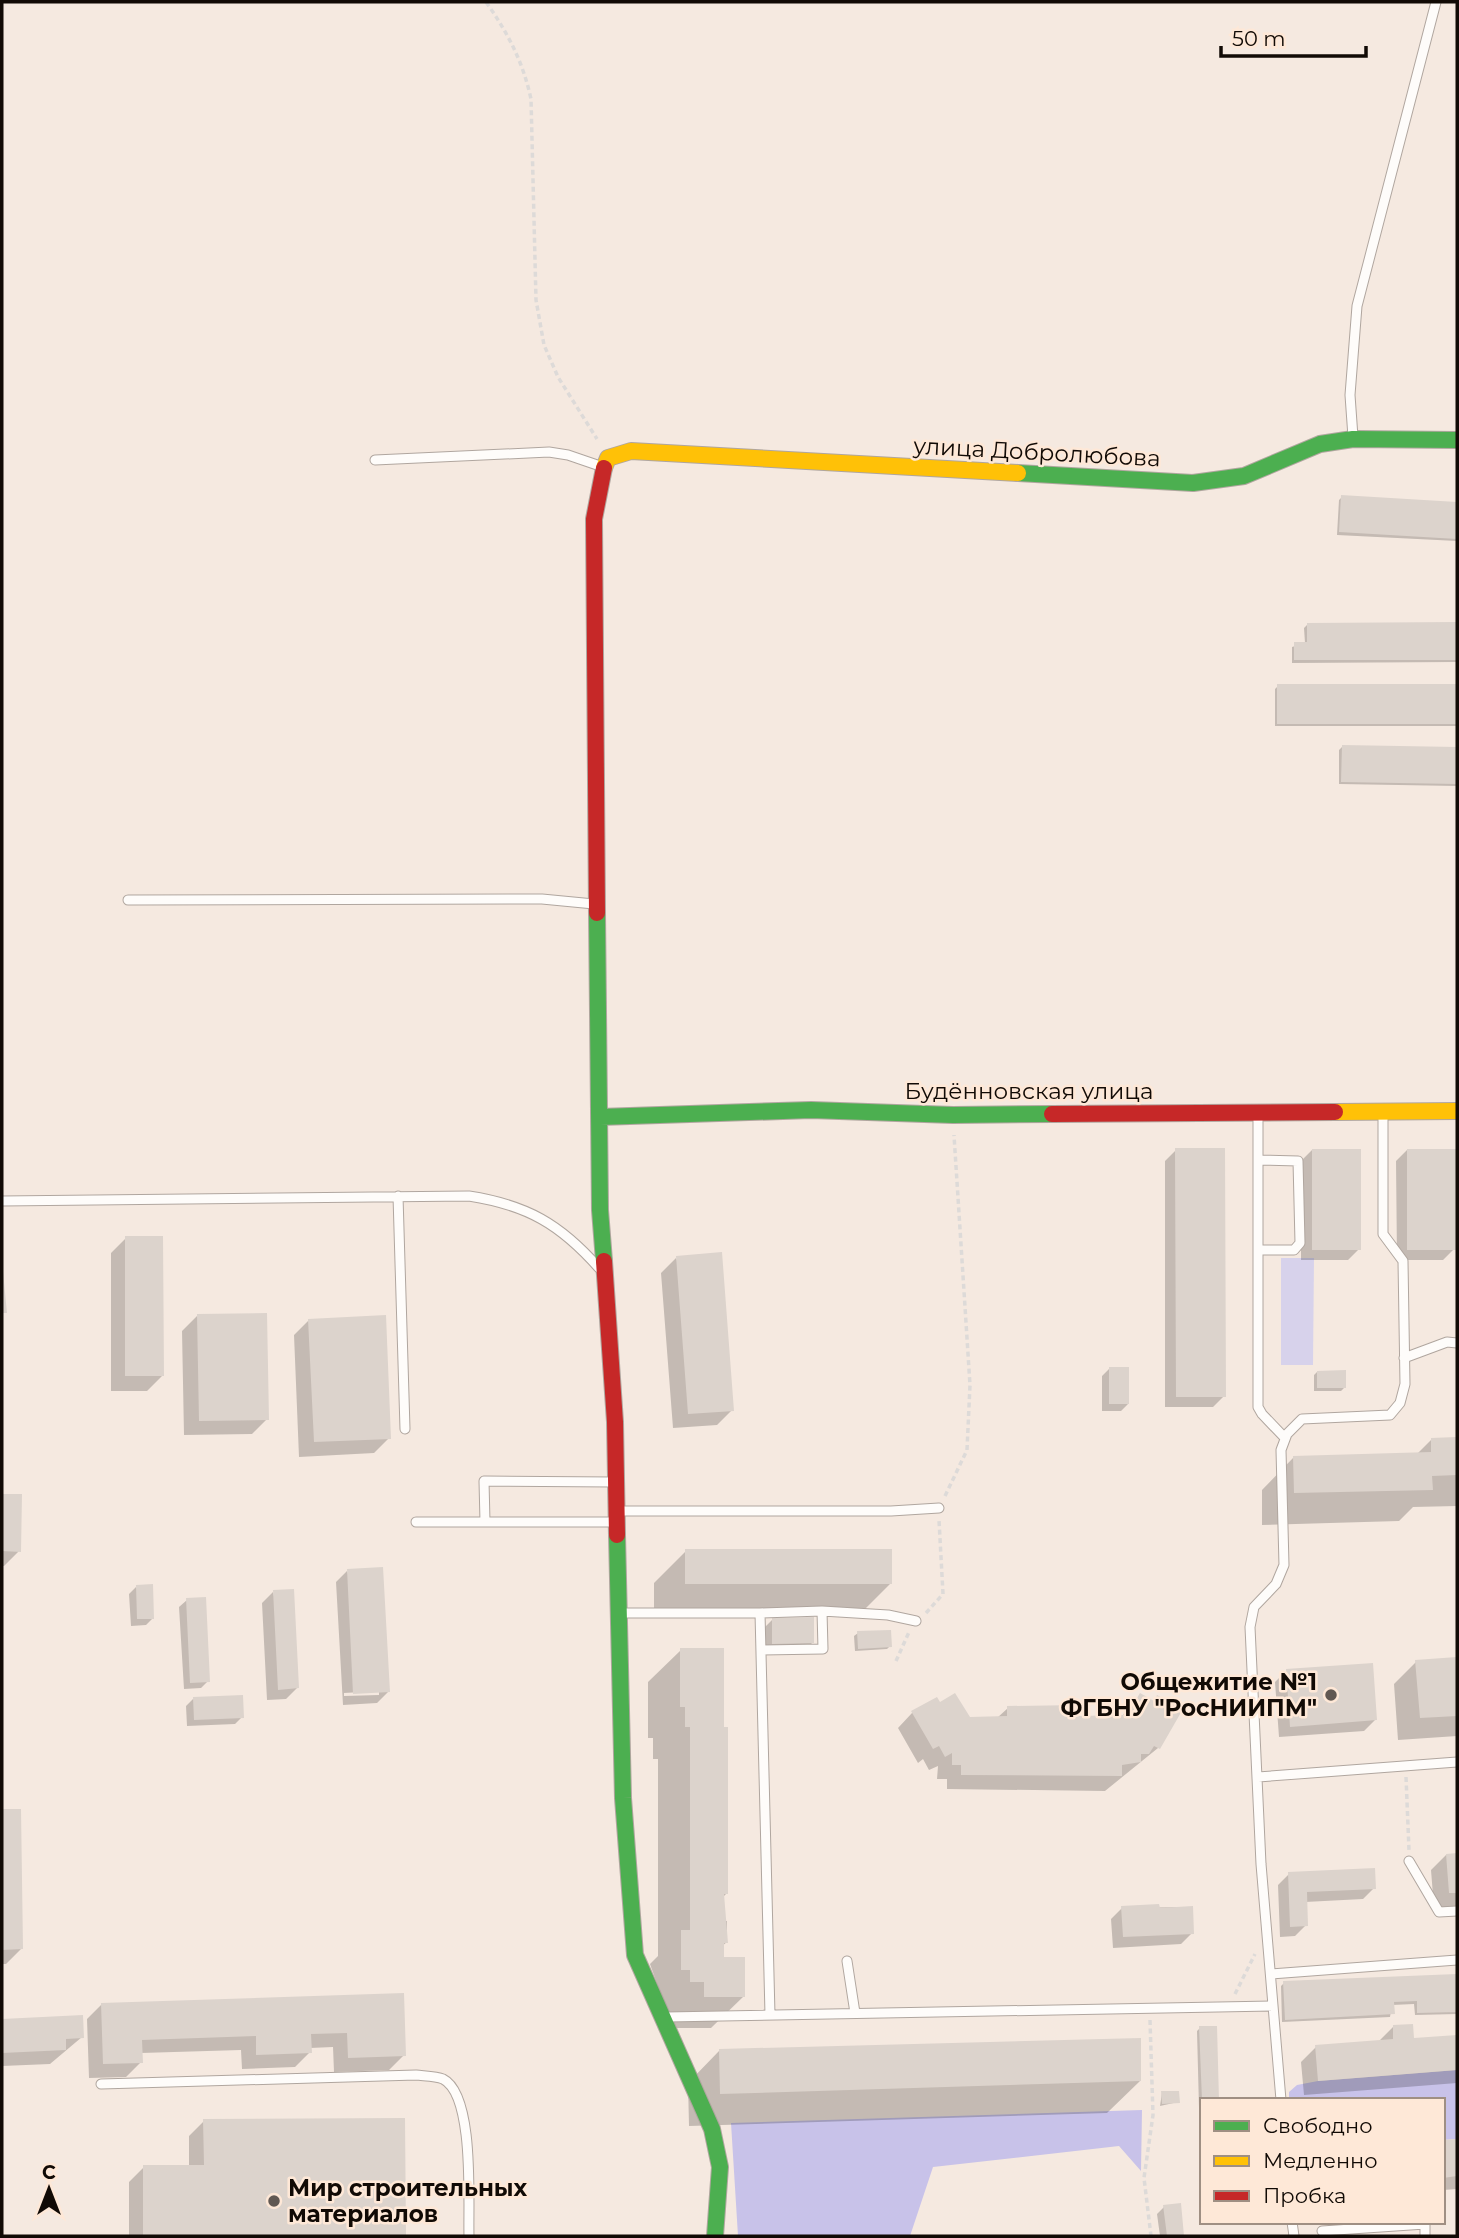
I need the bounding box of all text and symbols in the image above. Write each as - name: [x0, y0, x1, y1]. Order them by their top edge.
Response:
- scale bar: [1221, 14, 1366, 58]
- text: 50 m: [1232, 26, 1286, 51]
- street label: улица Добролюбова: [912, 431, 1161, 472]
- street label: Будённовская улица: [905, 1077, 1153, 1105]
- place label: Общежитие №1 ФГБНУ "РосНИИПМ": [1061, 1668, 1317, 1722]
- marker: Общежитие №1 ФГБНУ "РосНИИПМ": [1323, 1687, 1339, 1703]
- legend: [1200, 2098, 1445, 2224]
- text: Свободно: [1263, 2113, 1373, 2138]
- text: Медленно: [1263, 2148, 1378, 2173]
- north arrow: [14, 2154, 84, 2224]
- text: С: [42, 2161, 56, 2184]
- place label: Мир строительных материалов: [288, 2174, 528, 2228]
- text: Пробка: [1263, 2183, 1346, 2208]
- marker: Мир строительных материалов: [266, 2193, 282, 2209]

